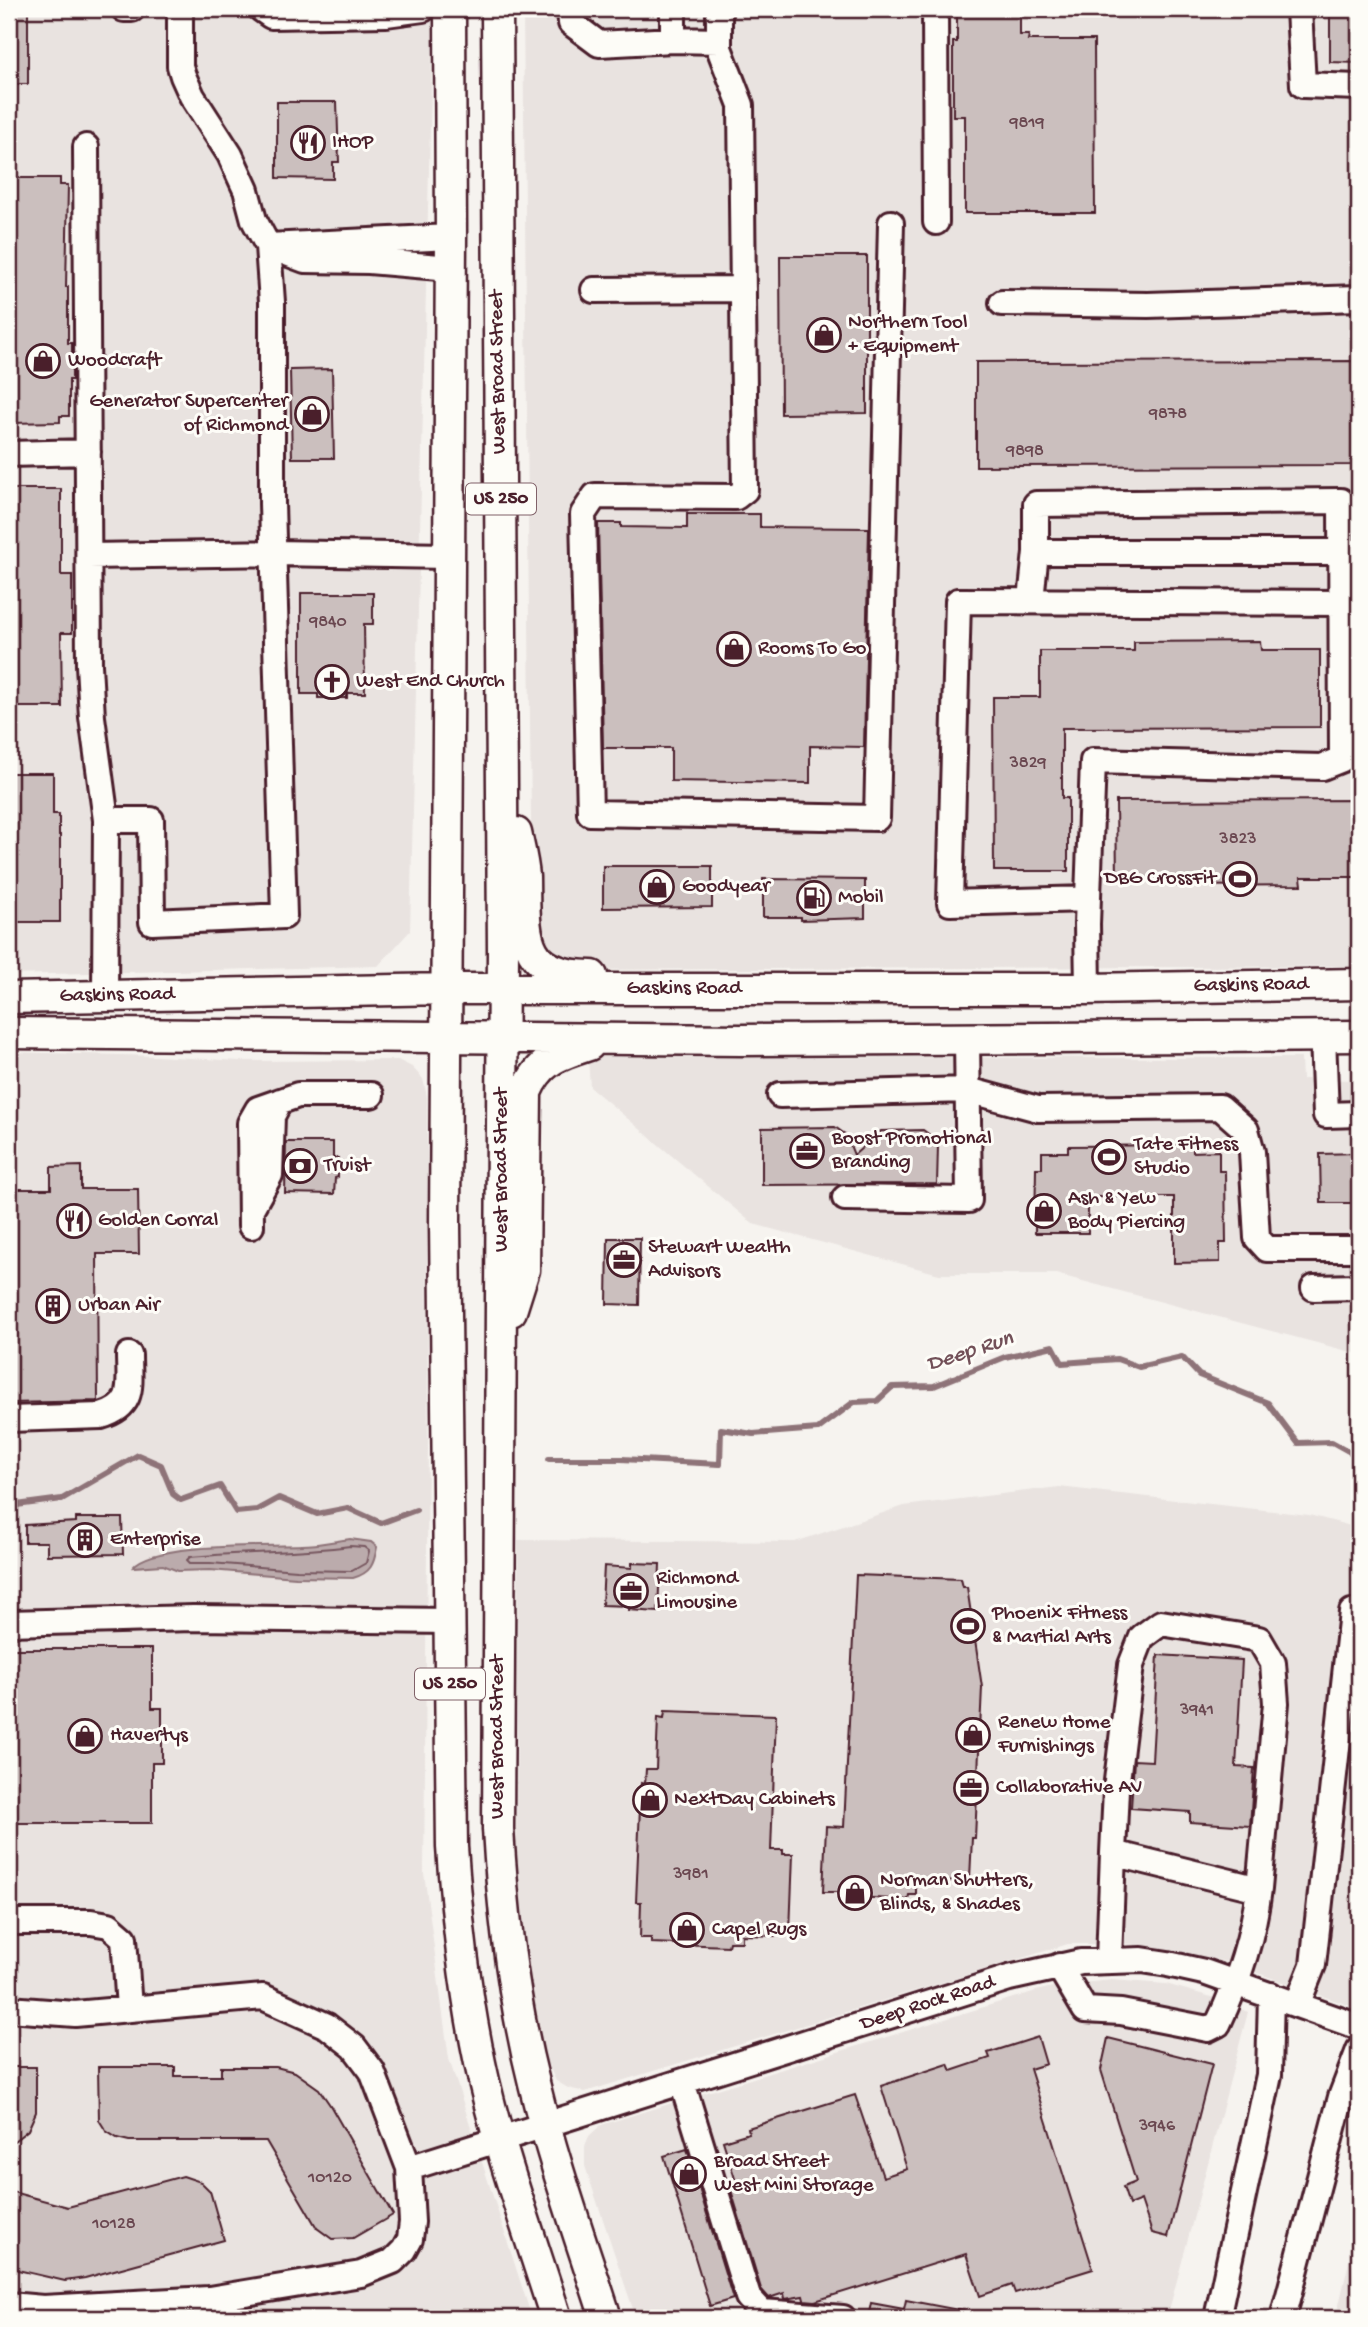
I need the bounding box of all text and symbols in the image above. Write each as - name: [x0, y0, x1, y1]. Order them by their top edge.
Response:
- house number: 9819: [1008, 113, 1045, 134]
- restaurant icon: IHOP: [289, 124, 327, 162]
- place label: IHOP: [332, 131, 374, 156]
- street label: West Broad Street: [485, 287, 513, 454]
- place label: Northern Tool + Equipment: [848, 311, 968, 360]
- shop icon: Northern Tool + Equipment: [805, 316, 843, 354]
- shop icon: Woodcraft: [24, 342, 62, 380]
- place label: Woodcraft: [68, 349, 164, 374]
- place label: Generator Supercenter of Richmond: [89, 390, 290, 439]
- shop icon: Generator Supercenter of Richmond: [293, 395, 331, 433]
- house number: 9878: [1148, 404, 1187, 425]
- house number: 9898: [1005, 441, 1044, 462]
- road number: US 250: [466, 484, 536, 514]
- house number: 9840: [308, 612, 347, 633]
- shop icon: Rooms To Go: [715, 630, 753, 668]
- place label: Rooms To Go: [758, 637, 867, 662]
- church icon: West End Church: [313, 663, 351, 701]
- place label: West End Church: [356, 670, 505, 695]
- house number: 3829: [1008, 753, 1047, 774]
- house number: 3823: [1218, 829, 1257, 850]
- sports icon: DBG CrossFit: [1221, 860, 1259, 898]
- place label: DBG CrossFit: [1102, 867, 1218, 892]
- shop icon: Goodyear: [638, 868, 676, 906]
- place label: Goodyear: [682, 875, 771, 900]
- fuel station icon: Mobil: [795, 879, 833, 917]
- place label: Mobil: [838, 886, 884, 911]
- street label: Gaskins Road: [1193, 972, 1310, 1000]
- street label: Gaskins Road: [626, 977, 743, 1002]
- street label: Gaskins Road: [59, 982, 176, 1010]
- street label: West Broad Street: [490, 1086, 515, 1252]
- place label: Boost Promotional Branding: [831, 1127, 992, 1176]
- office icon: Boost Promotional Branding: [788, 1132, 826, 1170]
- place label: Tate Fitness Studio: [1133, 1133, 1240, 1182]
- sports icon: Tate Fitness Studio: [1090, 1138, 1128, 1176]
- bank icon: Truist: [281, 1147, 319, 1185]
- place label: Truist: [323, 1154, 373, 1179]
- place label: Ash & Yew Body Piercing: [1067, 1187, 1185, 1236]
- shop icon: Ash & Yew Body Piercing: [1025, 1192, 1063, 1230]
- restaurant icon: Golden Corral: [55, 1202, 93, 1240]
- place label: Golden Corral: [98, 1209, 218, 1234]
- place label: Stewart Wealth Advisors: [648, 1236, 791, 1285]
- office icon: Stewart Wealth Advisors: [605, 1241, 643, 1279]
- building icon: Urban Air: [34, 1287, 72, 1325]
- place label: Urban Air: [78, 1294, 161, 1319]
- water label: Deep Run: [923, 1325, 1018, 1379]
- building icon: Enterprise: [66, 1521, 104, 1559]
- place label: Enterprise: [110, 1528, 202, 1553]
- place label: Richmond Limousine: [656, 1567, 740, 1616]
- office icon: Richmond Limousine: [612, 1572, 650, 1610]
- place label: Phoenix Fitness & Martial Arts: [991, 1602, 1129, 1651]
- sports icon: Phoenix Fitness & Martial Arts: [949, 1607, 987, 1645]
- street label: West Broad Street: [486, 1653, 511, 1819]
- road number: US 250: [415, 1668, 485, 1700]
- house number: 3941: [1179, 1700, 1214, 1721]
- place label: Renew Home Furnishings: [997, 1711, 1112, 1760]
- shop icon: Renew Home Furnishings: [954, 1716, 992, 1754]
- shop icon: Havertys: [66, 1717, 104, 1755]
- place label: Havertys: [110, 1724, 189, 1749]
- office icon: Collaborative AV: [952, 1769, 990, 1807]
- place label: Collaborative AV: [996, 1776, 1143, 1801]
- shop icon: NextDay Cabinets: [631, 1781, 669, 1819]
- place label: NextDay Cabinets: [674, 1788, 836, 1813]
- house number: 3981: [672, 1864, 709, 1885]
- place label: Norman Shutters, Blinds, & Shades: [879, 1869, 1034, 1918]
- shop icon: Norman Shutters, Blinds, & Shades: [836, 1874, 874, 1912]
- shop icon: Capel Rugs: [668, 1911, 706, 1949]
- place label: Capel Rugs: [712, 1918, 808, 1943]
- street label: Deep Rock Road: [856, 1970, 1000, 2038]
- house number: 3946: [1138, 2116, 1176, 2137]
- place label: Broad Street West Mini Storage: [713, 2150, 875, 2199]
- shop icon: Broad Street West Mini Storage: [670, 2155, 708, 2193]
- house number: 10120: [307, 2168, 352, 2189]
- house number: 10128: [91, 2214, 136, 2235]

